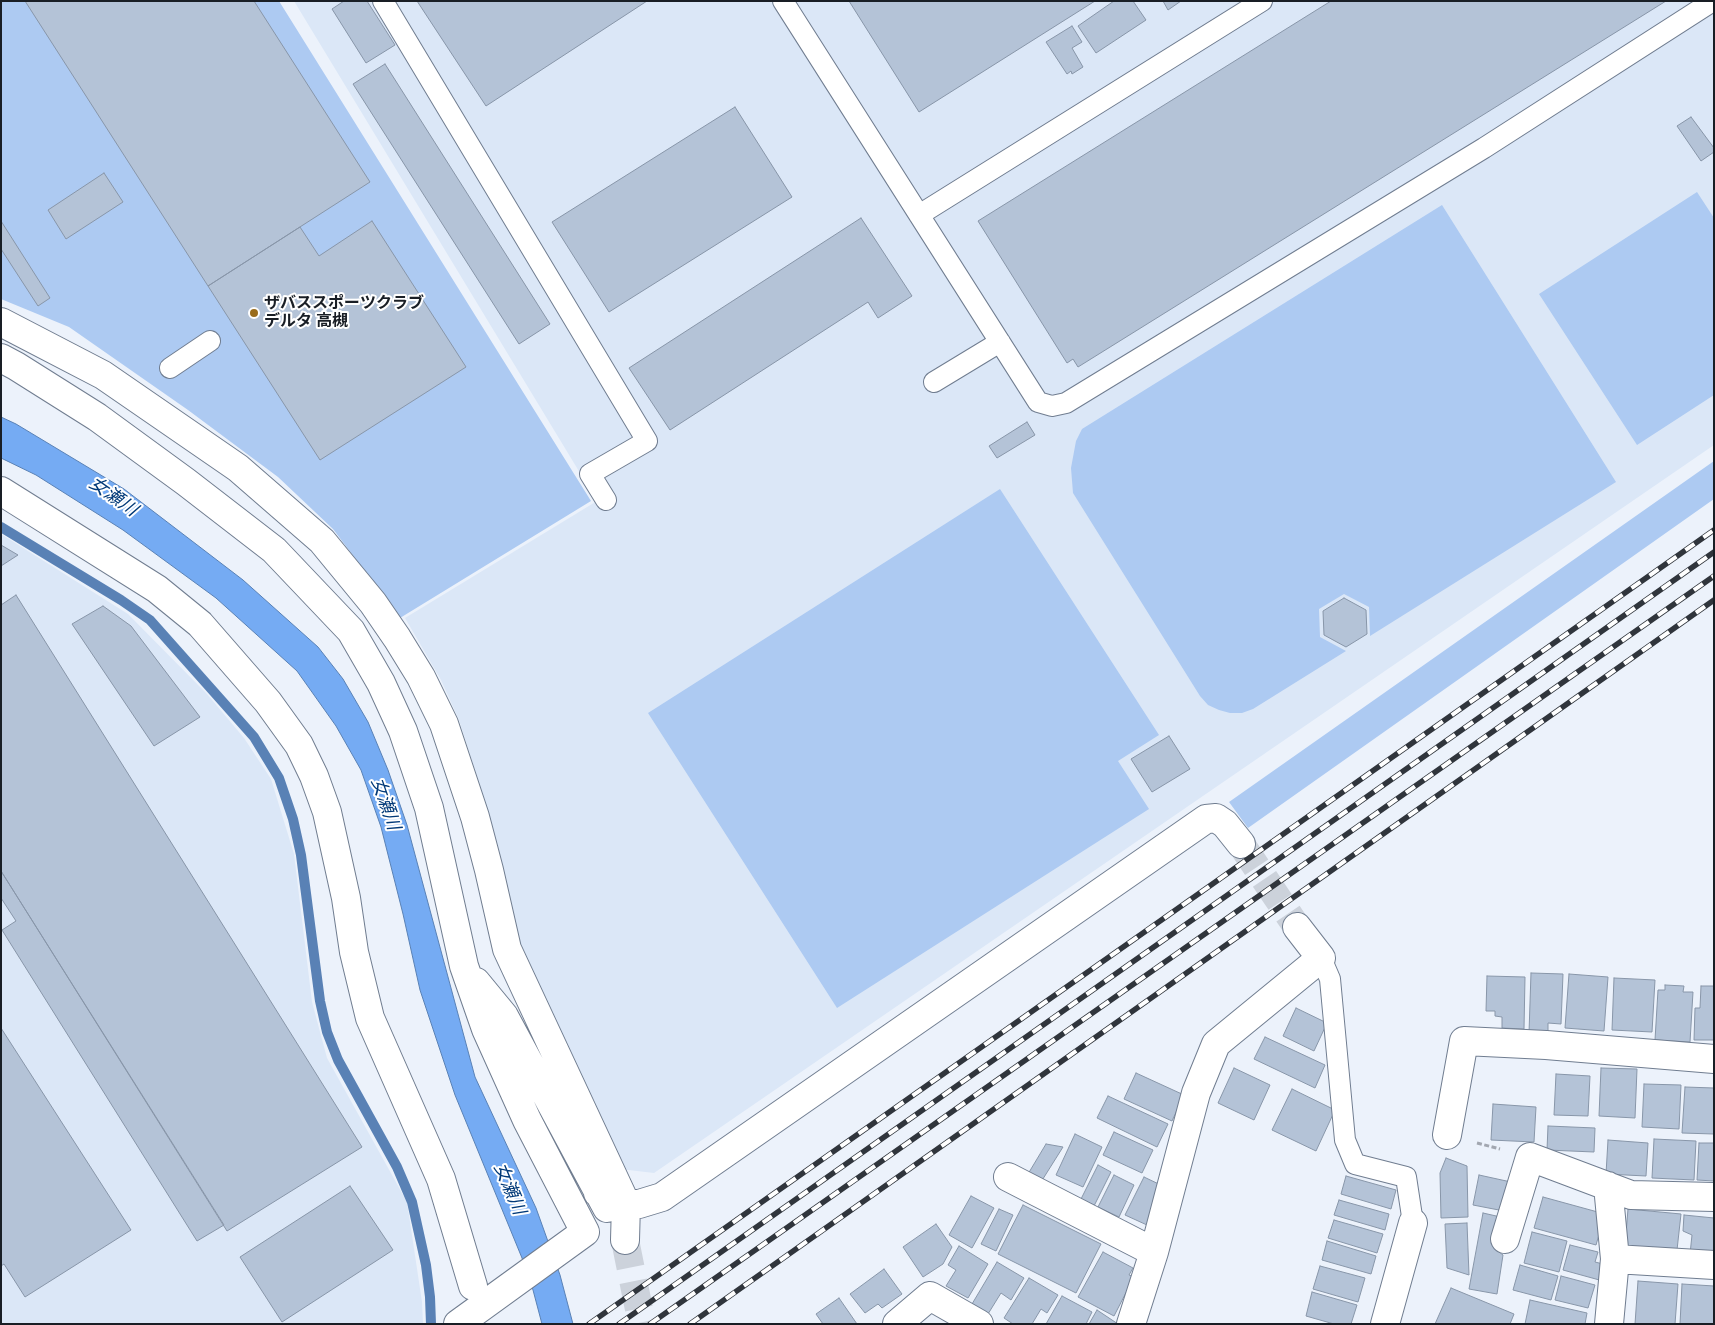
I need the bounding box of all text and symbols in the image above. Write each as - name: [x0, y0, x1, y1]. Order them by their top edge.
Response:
- place label: ザバススポーツクラブ デルタ 高槻: [264, 294, 424, 332]
- marker: ザバススポーツクラブ デルタ 高槻: [248, 307, 260, 319]
- water label: 女瀬川: [85, 473, 141, 521]
- water label: 女瀬川: [366, 775, 404, 833]
- water label: 女瀬川: [489, 1160, 529, 1218]

